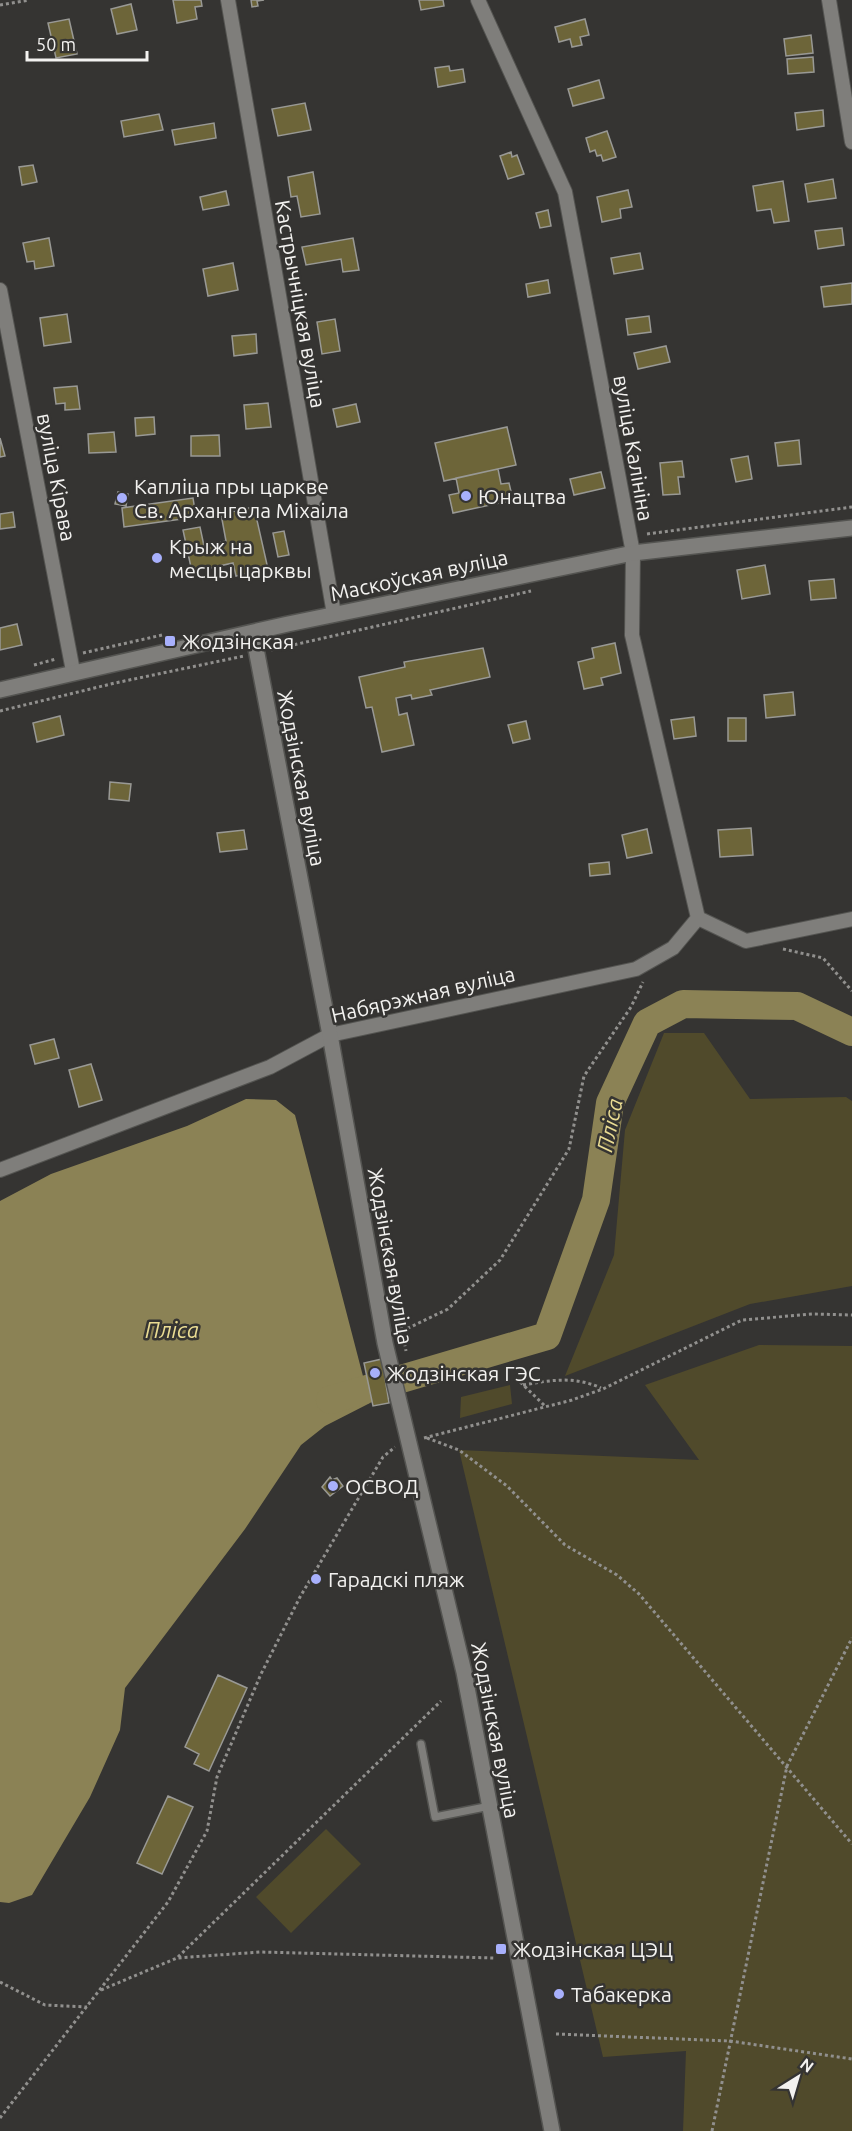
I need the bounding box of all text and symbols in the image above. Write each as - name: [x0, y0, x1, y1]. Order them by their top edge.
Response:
- scale bar: [27, 24, 147, 62]
- text: 50 m: [36, 34, 76, 54]
- street label: Кастрычніцкая вуліца: [271, 198, 331, 410]
- street label: вуліца Калініна: [609, 373, 659, 523]
- street label: вуліца Кірава: [33, 411, 81, 543]
- place label: Капліца пры царкве Св. Архангела Міхаіла: [134, 474, 349, 522]
- place label: Юнацтва: [478, 484, 566, 508]
- marker: Юнацтва: [459, 489, 473, 503]
- marker: Капліца пры царкве Св. Архангела Міхаіла: [115, 491, 129, 505]
- place label: Крыж на месцы царквы: [169, 534, 312, 582]
- street label: Маскоўская вуліца: [328, 544, 510, 606]
- marker: Крыж на месцы царквы: [150, 551, 164, 565]
- place label: Жодзінская: [182, 629, 294, 653]
- marker: Жодзінская: [163, 634, 177, 648]
- street label: Жодзінская вуліца: [273, 688, 331, 868]
- street label: Набярэжная вуліца: [329, 961, 517, 1027]
- water label: Пліса: [591, 1096, 627, 1154]
- street label: Жодзінская вуліца: [364, 1166, 418, 1346]
- water label: Пліса: [145, 1317, 199, 1342]
- place label: Жодзінская ГЭС: [387, 1361, 541, 1385]
- marker: Жодзінская ГЭС: [368, 1366, 382, 1380]
- place label: ОСВОД: [345, 1474, 418, 1498]
- marker: ОСВОД: [326, 1479, 340, 1493]
- place label: Гарадскі пляж: [328, 1567, 465, 1591]
- marker: Гарадскі пляж: [309, 1572, 323, 1586]
- street label: Жодзінская вуліца: [467, 1640, 525, 1820]
- place label: Жодзінская ЦЭЦ: [513, 1937, 673, 1961]
- marker: Жодзінская ЦЭЦ: [494, 1942, 508, 1956]
- place label: Табакерка: [571, 1982, 672, 2006]
- marker: Табакерка: [552, 1987, 566, 2001]
- north arrow: [768, 2047, 828, 2107]
- text: N: [797, 2054, 817, 2076]

